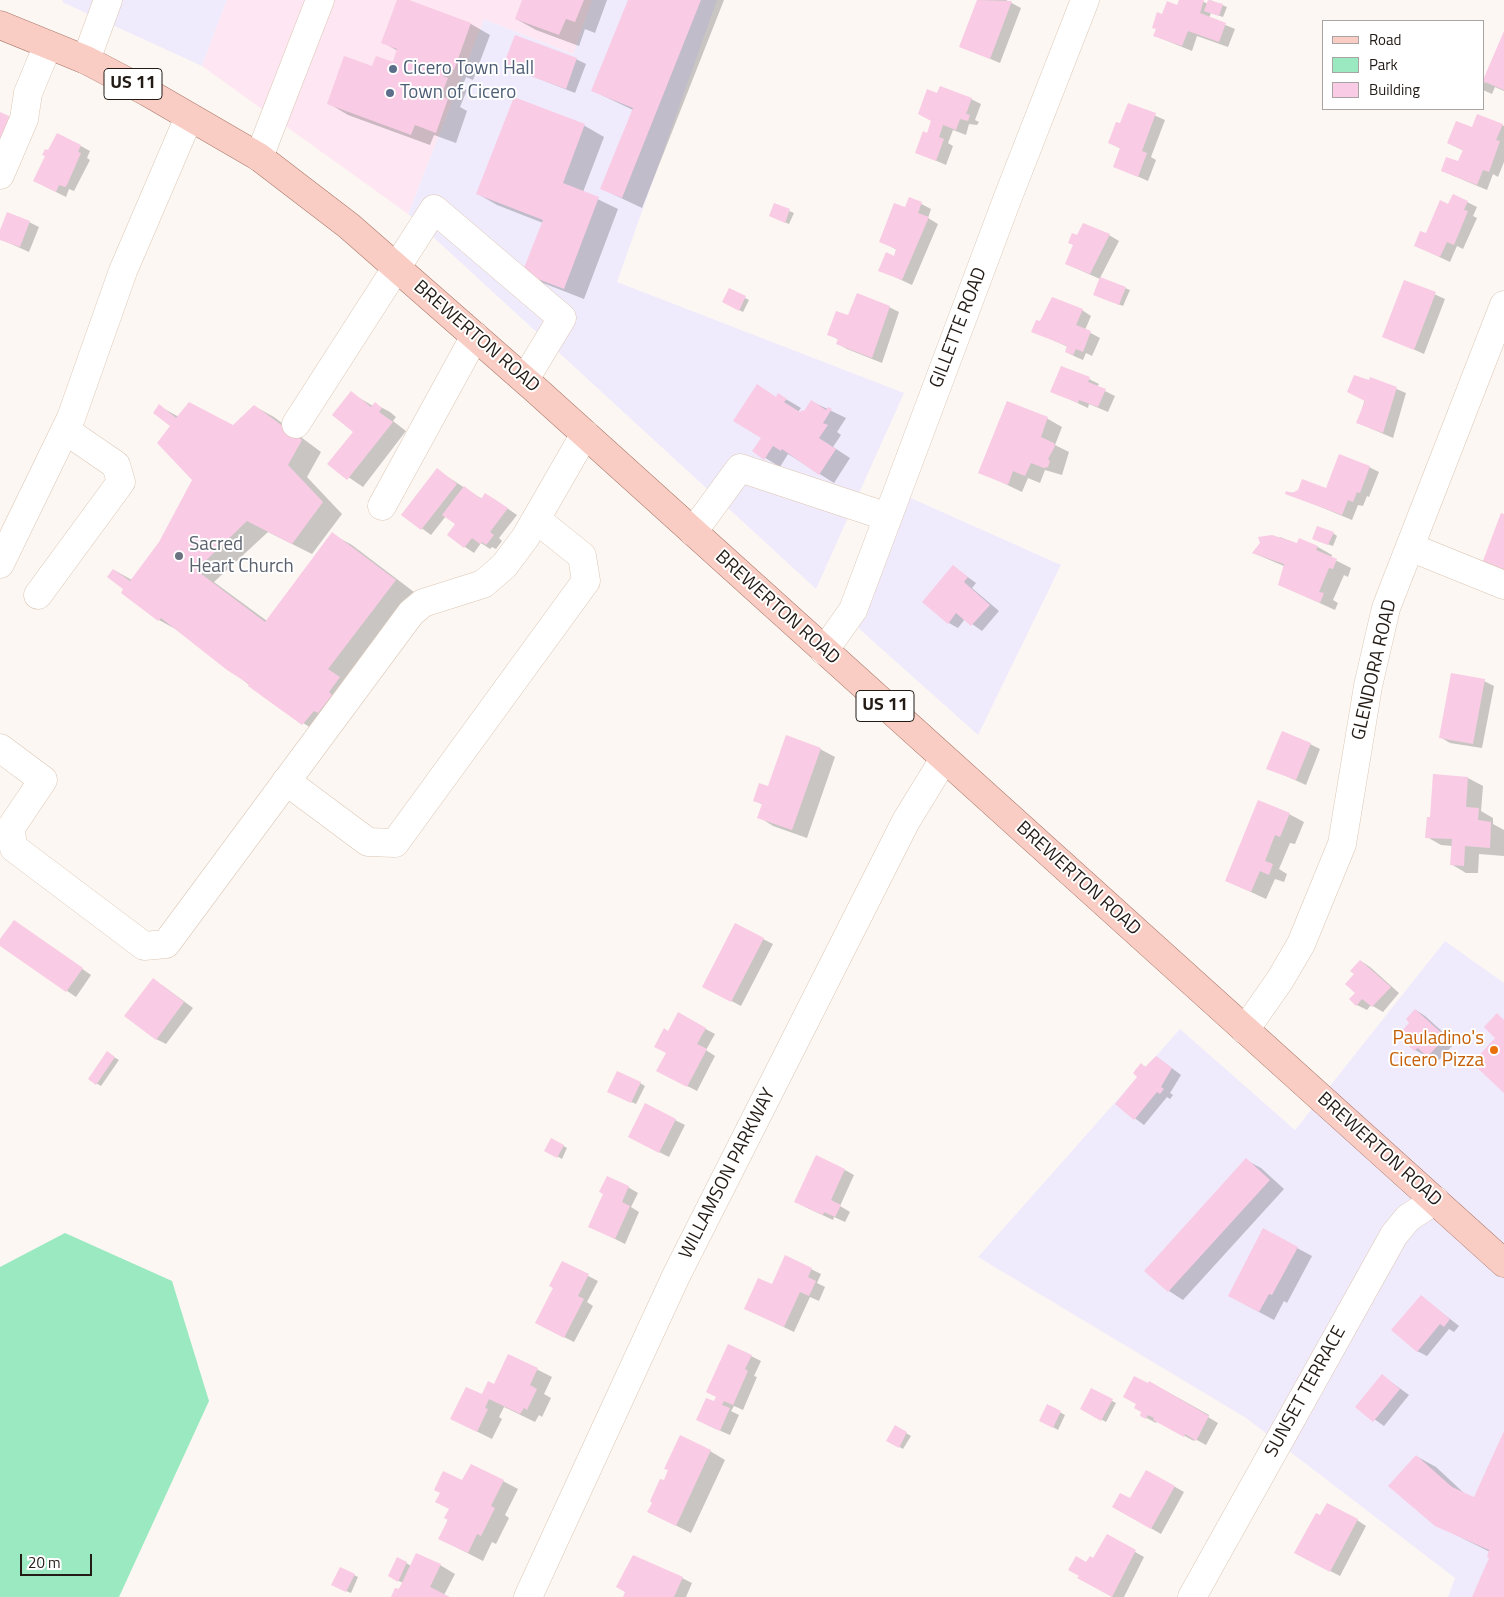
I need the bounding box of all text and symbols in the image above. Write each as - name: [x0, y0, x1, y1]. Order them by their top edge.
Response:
- legend: [1322, 20, 1484, 110]
- text: Road: [1369, 28, 1401, 51]
- text: Park: [1369, 53, 1398, 76]
- place label: Cicero Town Hall: [403, 58, 534, 80]
- marker: Cicero Town Hall: [387, 63, 399, 75]
- road number: US 11: [104, 68, 162, 100]
- text: Building: [1369, 78, 1420, 101]
- place label: Town of Cicero: [400, 82, 516, 104]
- marker: Town of Cicero: [384, 87, 396, 99]
- street label: GILLETTE ROAD: [926, 264, 992, 392]
- street label: BREWERTON ROAD: [408, 276, 544, 398]
- place label: Sacred Heart Church: [189, 534, 294, 578]
- street label: BREWERTON ROAD: [710, 546, 844, 670]
- marker: Sacred Heart Church: [173, 550, 185, 562]
- street label: GLENDORA ROAD: [1348, 597, 1402, 743]
- road number: US 11: [856, 690, 914, 721]
- street label: BREWERTON ROAD: [1011, 817, 1145, 941]
- place label: Pauladino's Cicero Pizza: [1389, 1028, 1484, 1072]
- marker: Pauladino's Cicero Pizza: [1488, 1044, 1500, 1056]
- street label: WILLAMSON PARKWAY: [675, 1085, 781, 1263]
- street label: BREWERTON ROAD: [1312, 1088, 1446, 1212]
- street label: SUNSET TERRACE: [1261, 1323, 1351, 1461]
- scale bar: [22, 1544, 95, 1576]
- text: 20 m: [28, 1551, 61, 1574]

